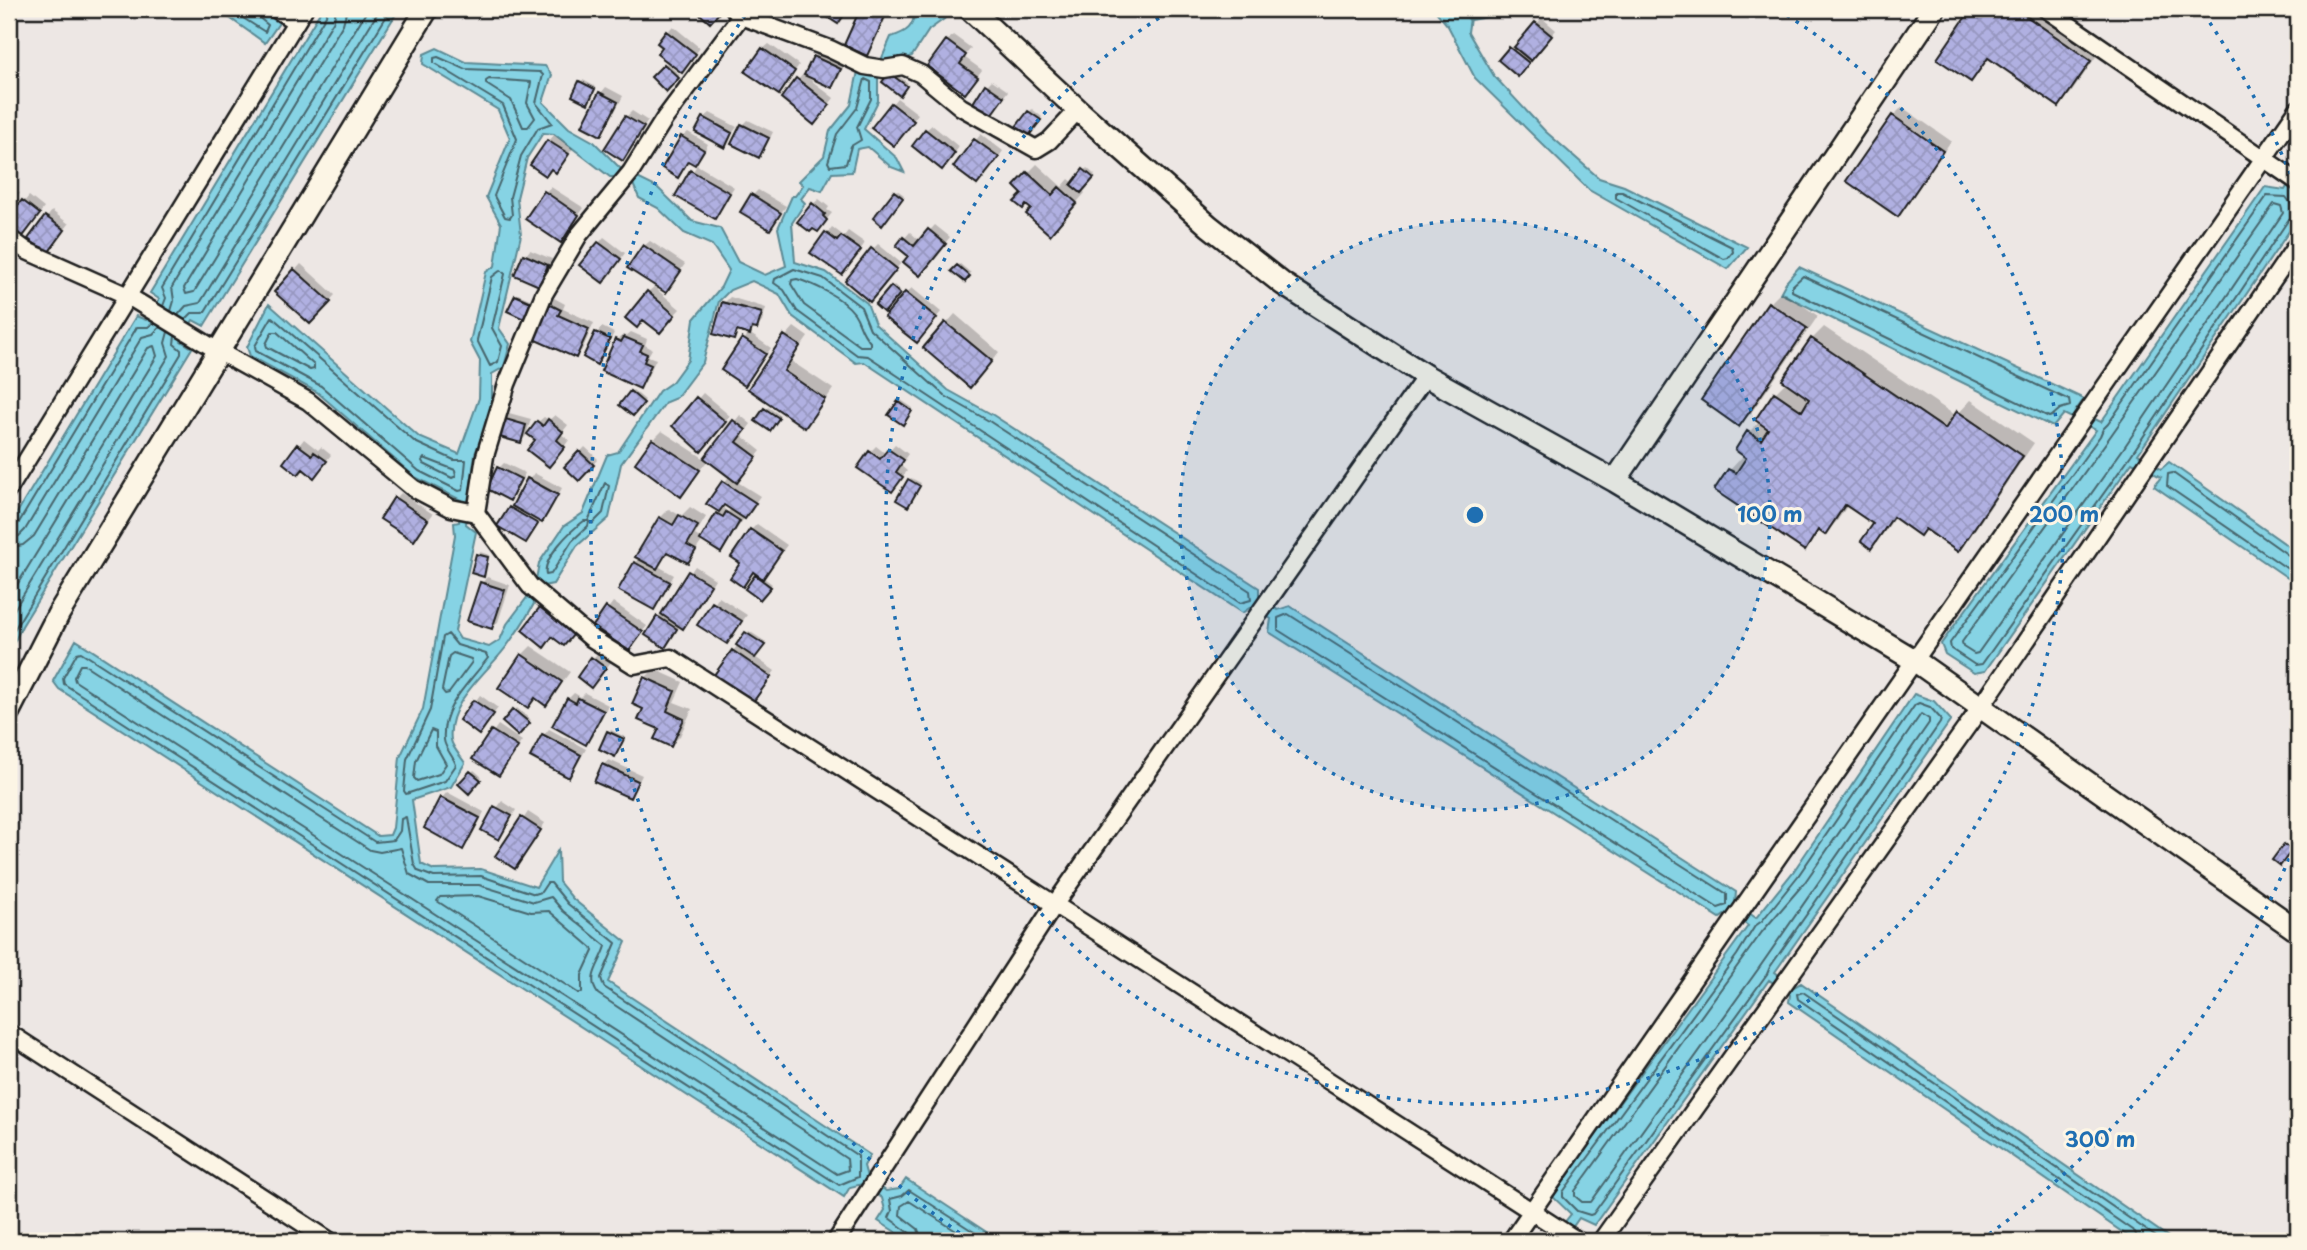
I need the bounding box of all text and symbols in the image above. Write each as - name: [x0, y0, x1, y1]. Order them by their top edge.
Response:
- text: 100 m: [1737, 497, 1803, 529]
- text: 200 m: [2029, 497, 2099, 529]
- centre of rings: [1463, 503, 1487, 527]
- text: 300 m: [2065, 1122, 2135, 1154]

